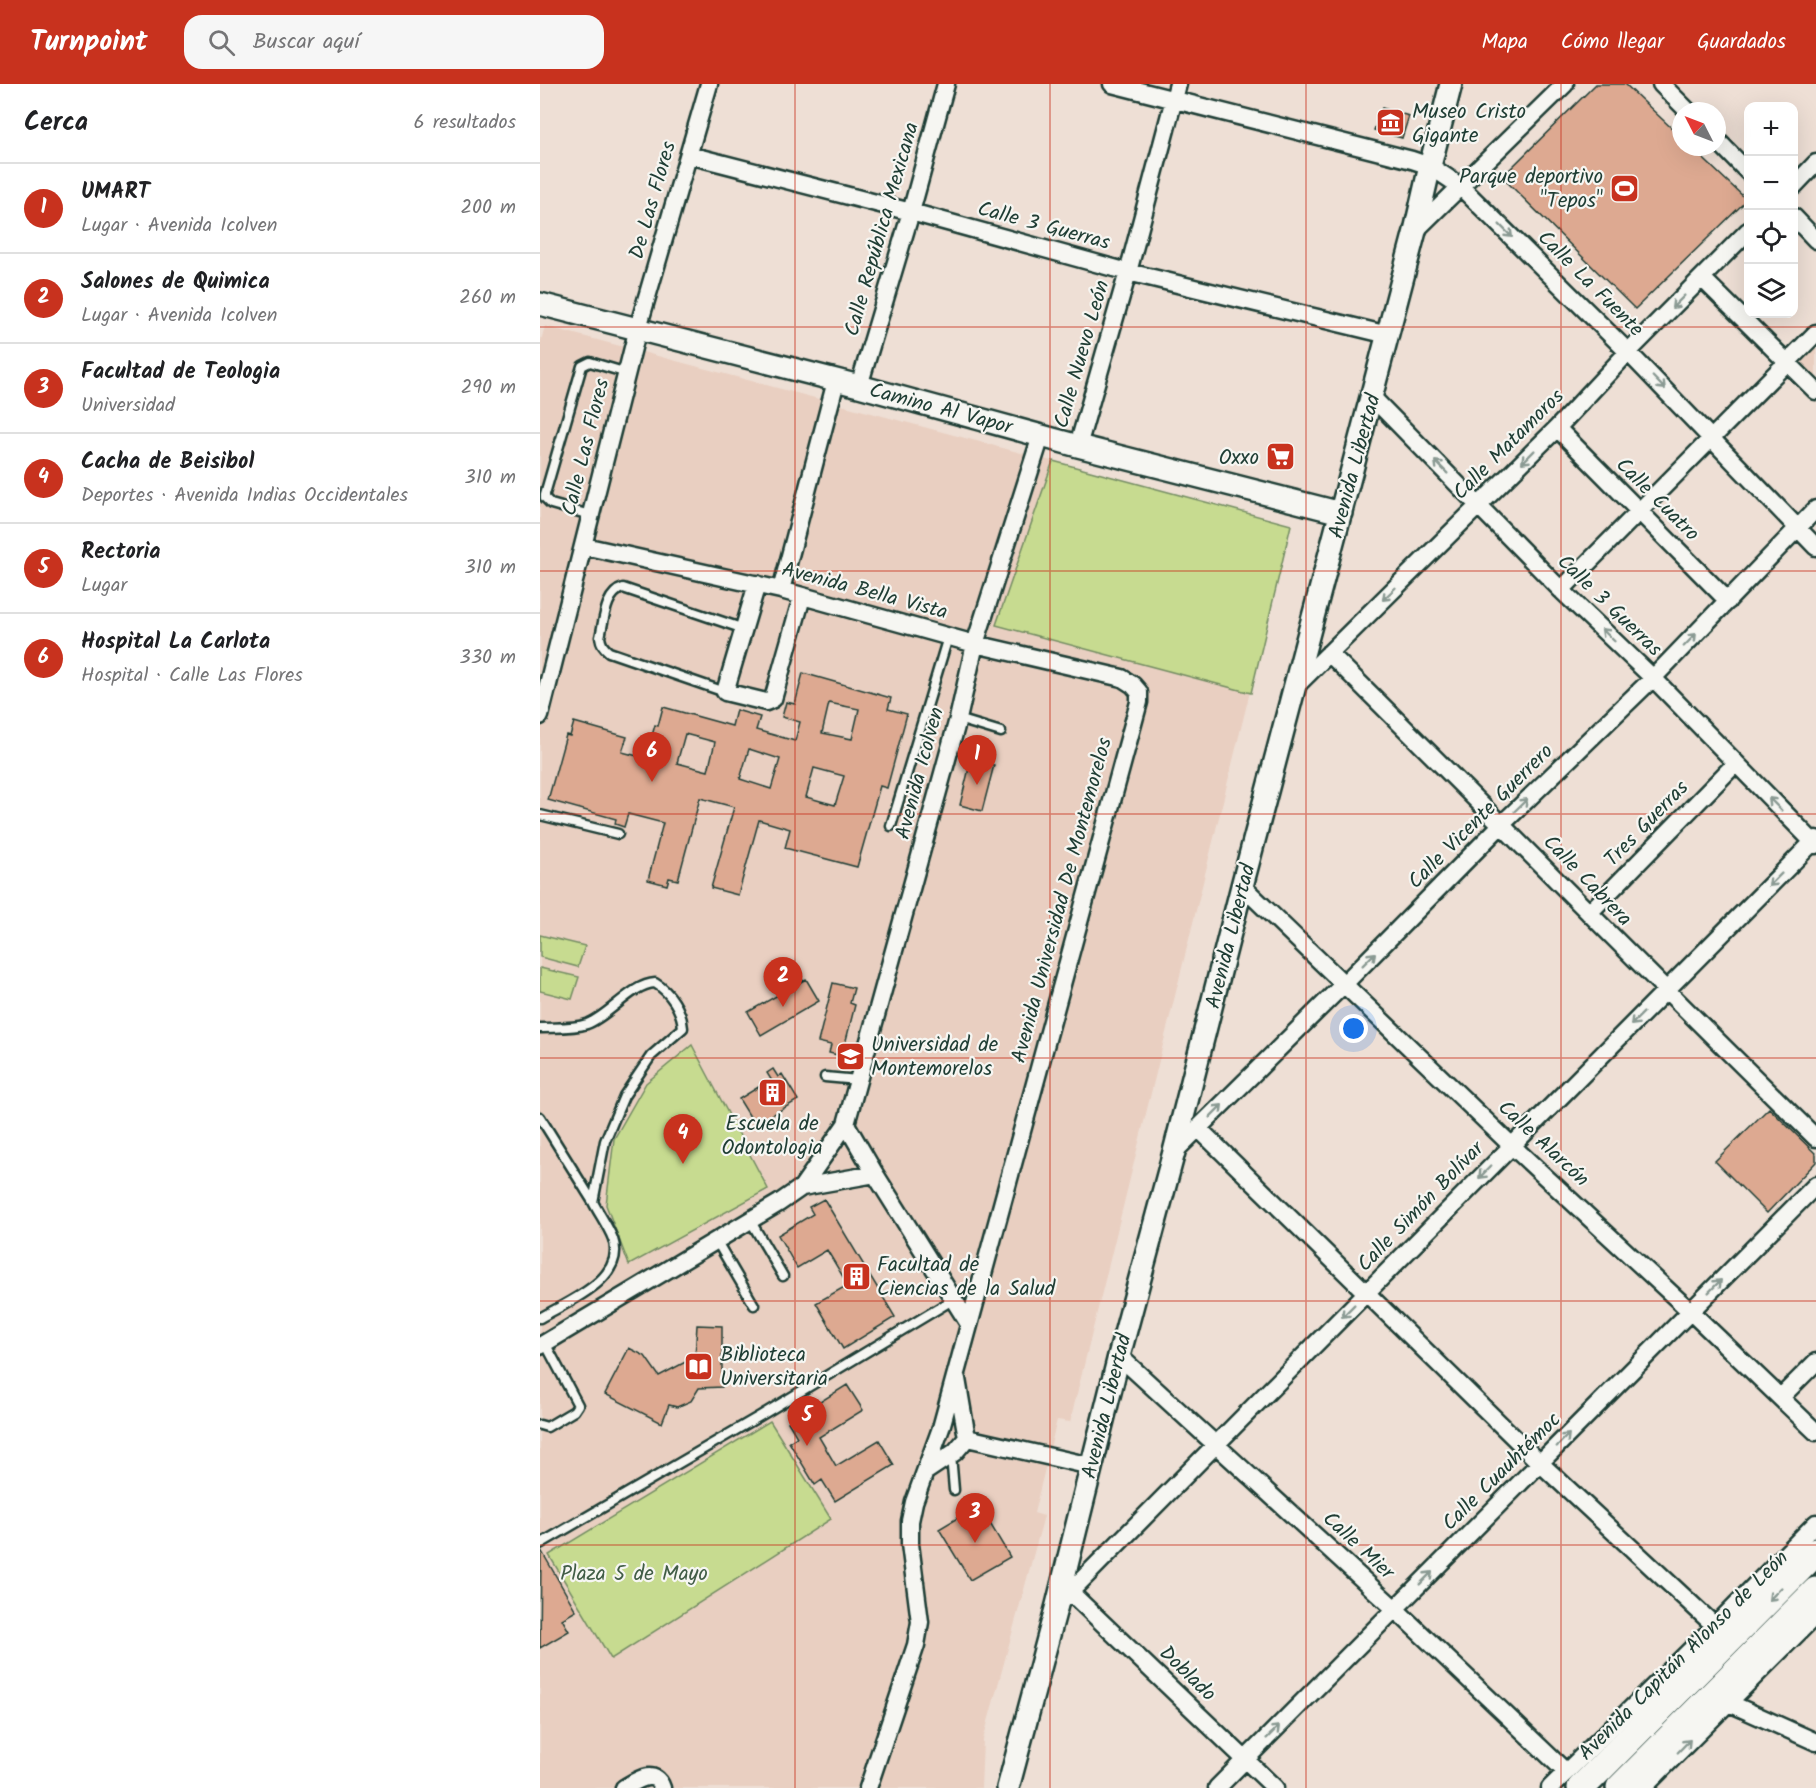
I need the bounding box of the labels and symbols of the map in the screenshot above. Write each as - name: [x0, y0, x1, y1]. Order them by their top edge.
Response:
- place label: Museo Cristo Gigante: [1412, 96, 1526, 153]
- north arrow: [1672, 102, 1726, 156]
- museum icon: Museo Cristo Gigante: [1375, 107, 1407, 139]
- street label: Calle República Mexicana: [836, 118, 929, 340]
- street label: De Las Flores: [621, 138, 686, 263]
- place label: Parque deportivo "Tepos": [1459, 161, 1603, 218]
- sports icon: Parque deportivo "Tepos": [1608, 172, 1640, 204]
- street label: Calle 3 Guerras: [974, 193, 1114, 260]
- one-way arrow: [1498, 223, 1513, 238]
- street label: Calle La Fuente: [1529, 223, 1651, 345]
- street label: Calle Nuevo León: [1046, 276, 1119, 432]
- one-way arrow: [1670, 295, 1685, 309]
- street label: Camino Al Vapor: [865, 374, 1017, 445]
- street label: Calle Las Flores: [553, 375, 619, 519]
- one-way arrow: [1651, 376, 1666, 391]
- street label: Calle Matamoros: [1446, 382, 1573, 509]
- street label: Avenida Libertad: [1320, 390, 1391, 542]
- supermarket icon: Oxxo: [1264, 441, 1296, 473]
- place label: Oxxo: [1219, 442, 1259, 475]
- one-way arrow: [1520, 450, 1535, 465]
- street label: Calle Cuatro: [1607, 450, 1707, 550]
- one-way arrow: [1434, 459, 1449, 474]
- street label: Calle 3 Guerras: [1549, 547, 1669, 665]
- street label: Avenida Bella Vista: [778, 553, 951, 629]
- one-way arrow: [1381, 587, 1396, 602]
- one-way arrow: [1601, 628, 1616, 642]
- one-way arrow: [1683, 632, 1698, 647]
- street label: Avenida Icolven: [887, 703, 954, 843]
- pin: 6: [632, 732, 672, 782]
- street label: Avenida Universidad De Montemorelos: [1003, 734, 1122, 1067]
- pin: 1: [958, 736, 996, 785]
- street label: Calle Vicente Guerrero: [1400, 736, 1562, 898]
- street label: Tres Guerras: [1597, 773, 1697, 875]
- one-way arrow: [1767, 796, 1782, 811]
- one-way arrow: [1513, 799, 1528, 813]
- street label: Calle Cabrera: [1534, 827, 1640, 935]
- street label: Avenida Libertad: [1197, 860, 1266, 1012]
- one-way arrow: [1767, 873, 1782, 888]
- one-way arrow: [1362, 951, 1376, 966]
- pin: 2: [764, 958, 802, 1007]
- one-way arrow: [1630, 1011, 1645, 1026]
- your location: [1339, 1014, 1368, 1043]
- place label: Universidad de Montemorelos: [871, 1029, 999, 1086]
- school or university icon: Universidad de Montemorelos: [834, 1040, 866, 1072]
- building icon: Escuela de Odontologia: [756, 1076, 788, 1108]
- street label: Calle Alarcón: [1490, 1093, 1596, 1195]
- one-way arrow: [1209, 1104, 1224, 1119]
- place label: Escuela de Odontologia: [721, 1108, 823, 1165]
- pin: 4: [664, 1114, 702, 1164]
- street label: Calle Simón Bolívar: [1350, 1133, 1493, 1280]
- one-way arrow: [1477, 1164, 1492, 1179]
- place label: Facultad de Ciencias de la Salud: [877, 1249, 1056, 1306]
- building icon: Facultad de Ciencias de la Salud: [840, 1260, 872, 1292]
- one-way arrow: [1707, 1279, 1722, 1294]
- one-way arrow: [1341, 1303, 1356, 1318]
- street label: Avenida Libertad: [1073, 1330, 1142, 1482]
- place label: Biblioteca Universitaria: [720, 1339, 828, 1396]
- library icon: Biblioteca Universitaria: [683, 1350, 715, 1382]
- pin: 5: [788, 1396, 826, 1446]
- street label: Calle Cuauhtémoc: [1435, 1405, 1569, 1539]
- one-way arrow: [1556, 1433, 1571, 1448]
- pin: 3: [956, 1494, 994, 1543]
- street label: Calle Mier: [1314, 1504, 1402, 1589]
- street label: Avenida Capitán Alonso de León: [1571, 1543, 1797, 1769]
- park label: Plaza 5 de Mayo: [560, 1558, 708, 1591]
- one-way arrow: [1418, 1571, 1433, 1586]
- one-way arrow: [1768, 1586, 1782, 1601]
- street label: Doblado: [1151, 1638, 1223, 1710]
- one-way arrow: [1266, 1724, 1281, 1739]
- one-way arrow: [1676, 1739, 1691, 1754]

